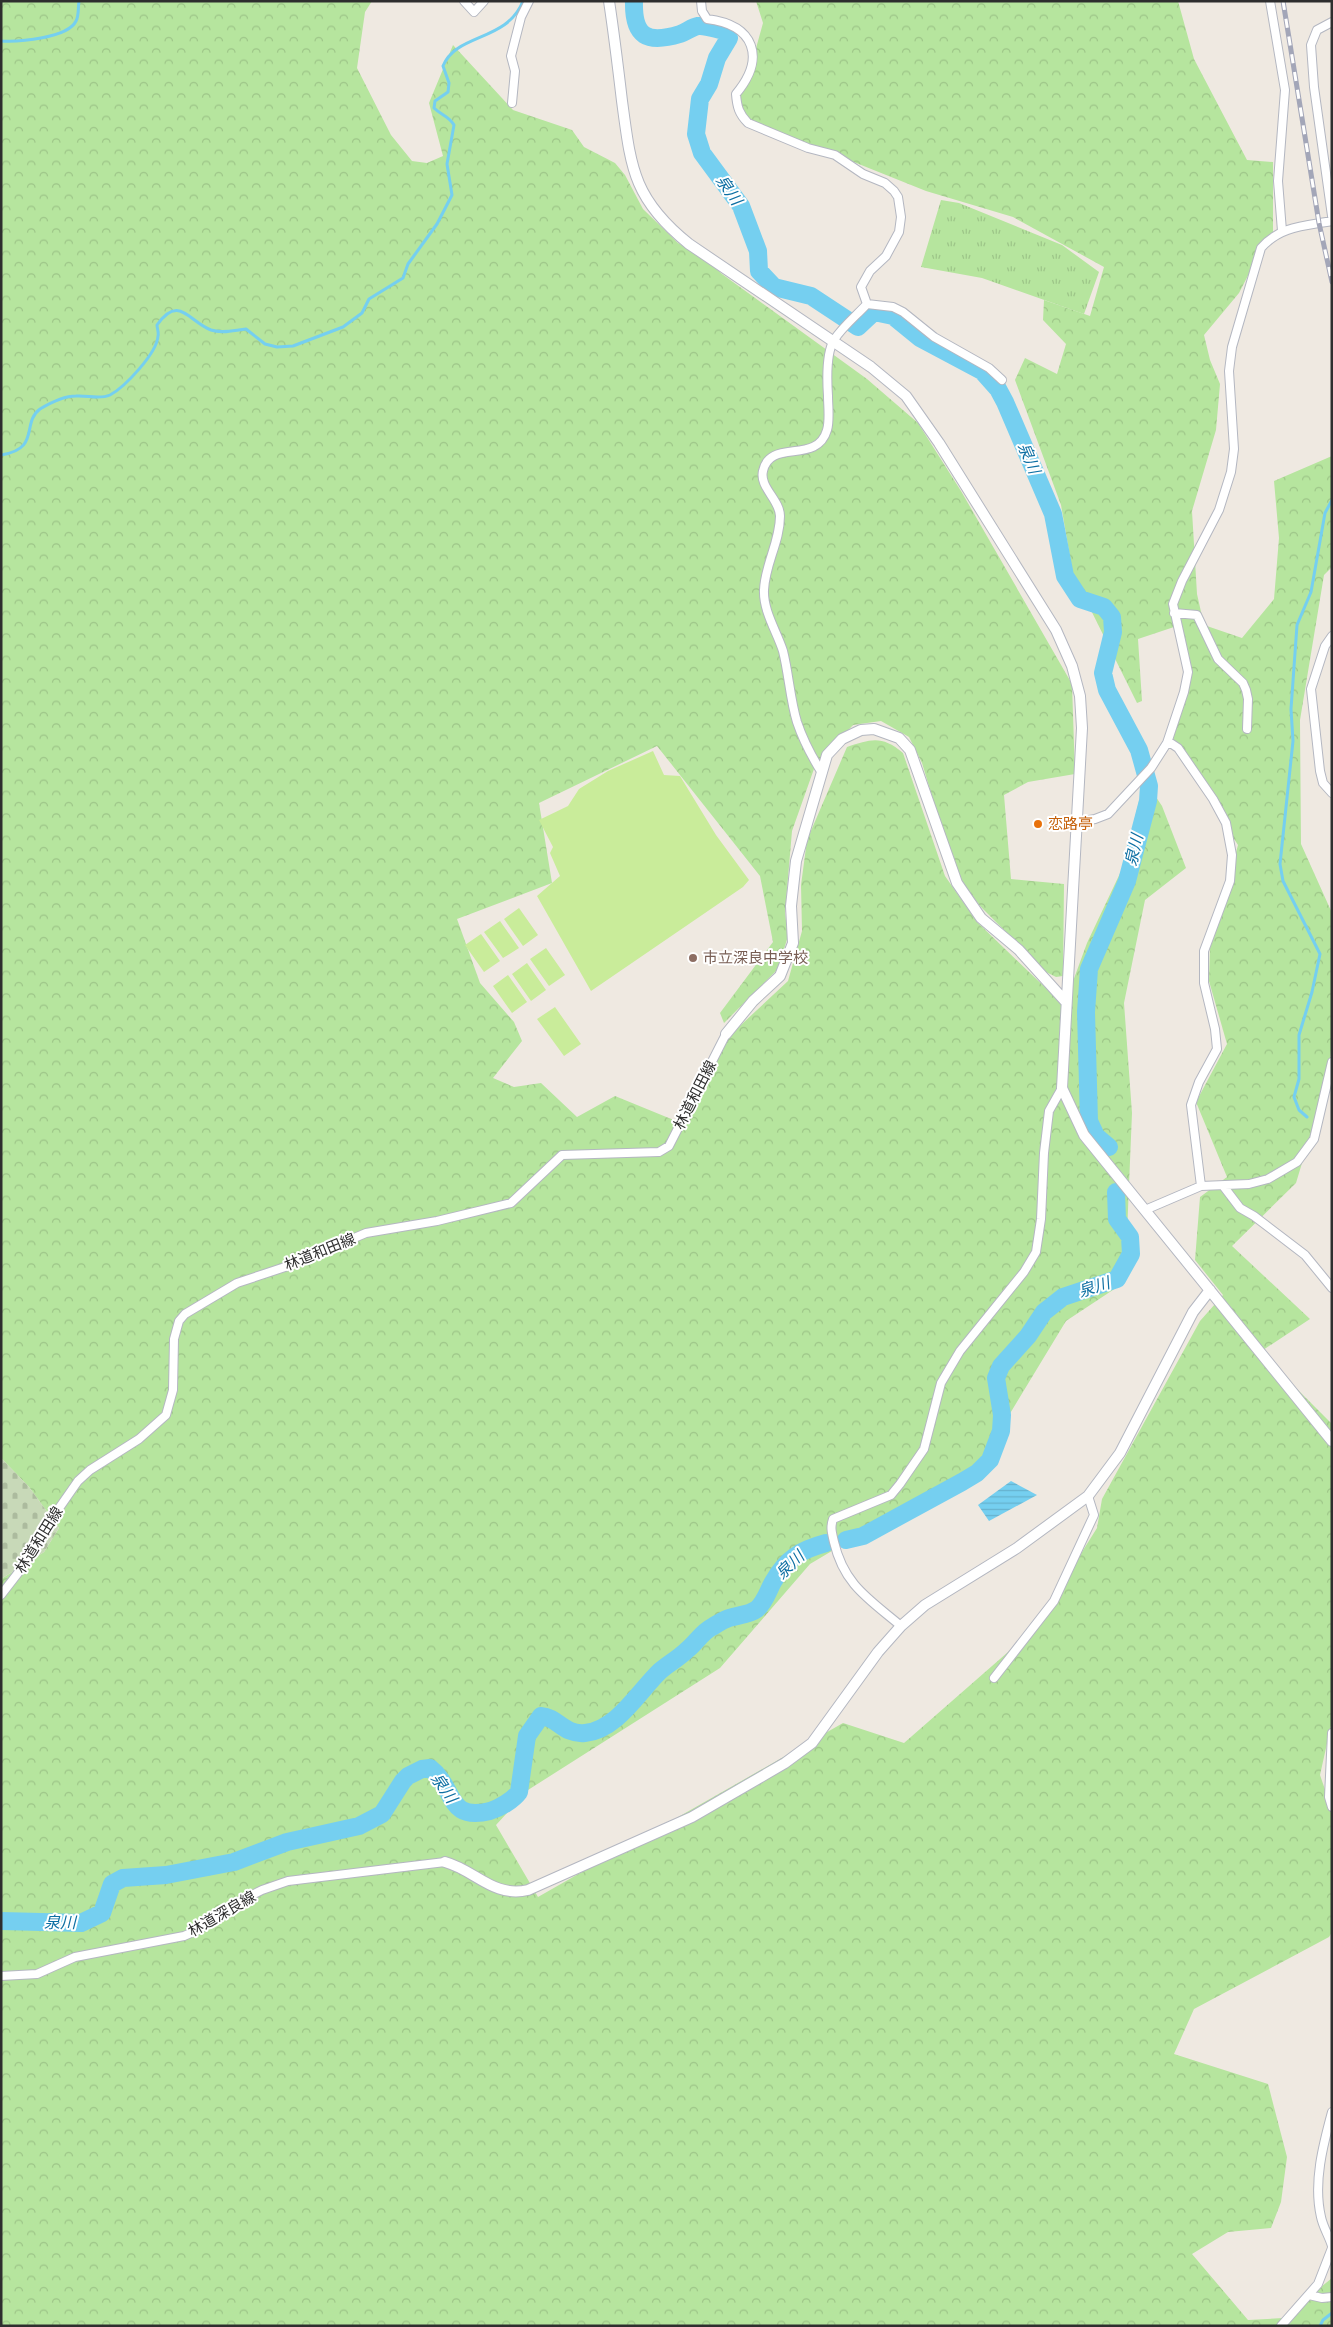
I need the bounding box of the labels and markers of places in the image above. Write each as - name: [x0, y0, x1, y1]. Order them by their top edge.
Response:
- place label: 恋路亭: [1048, 814, 1093, 834]
- marker: 恋路亭: [1032, 818, 1044, 830]
- place label: 市立深良中学校: [703, 948, 808, 968]
- marker: 市立深良中学校: [687, 952, 699, 964]

